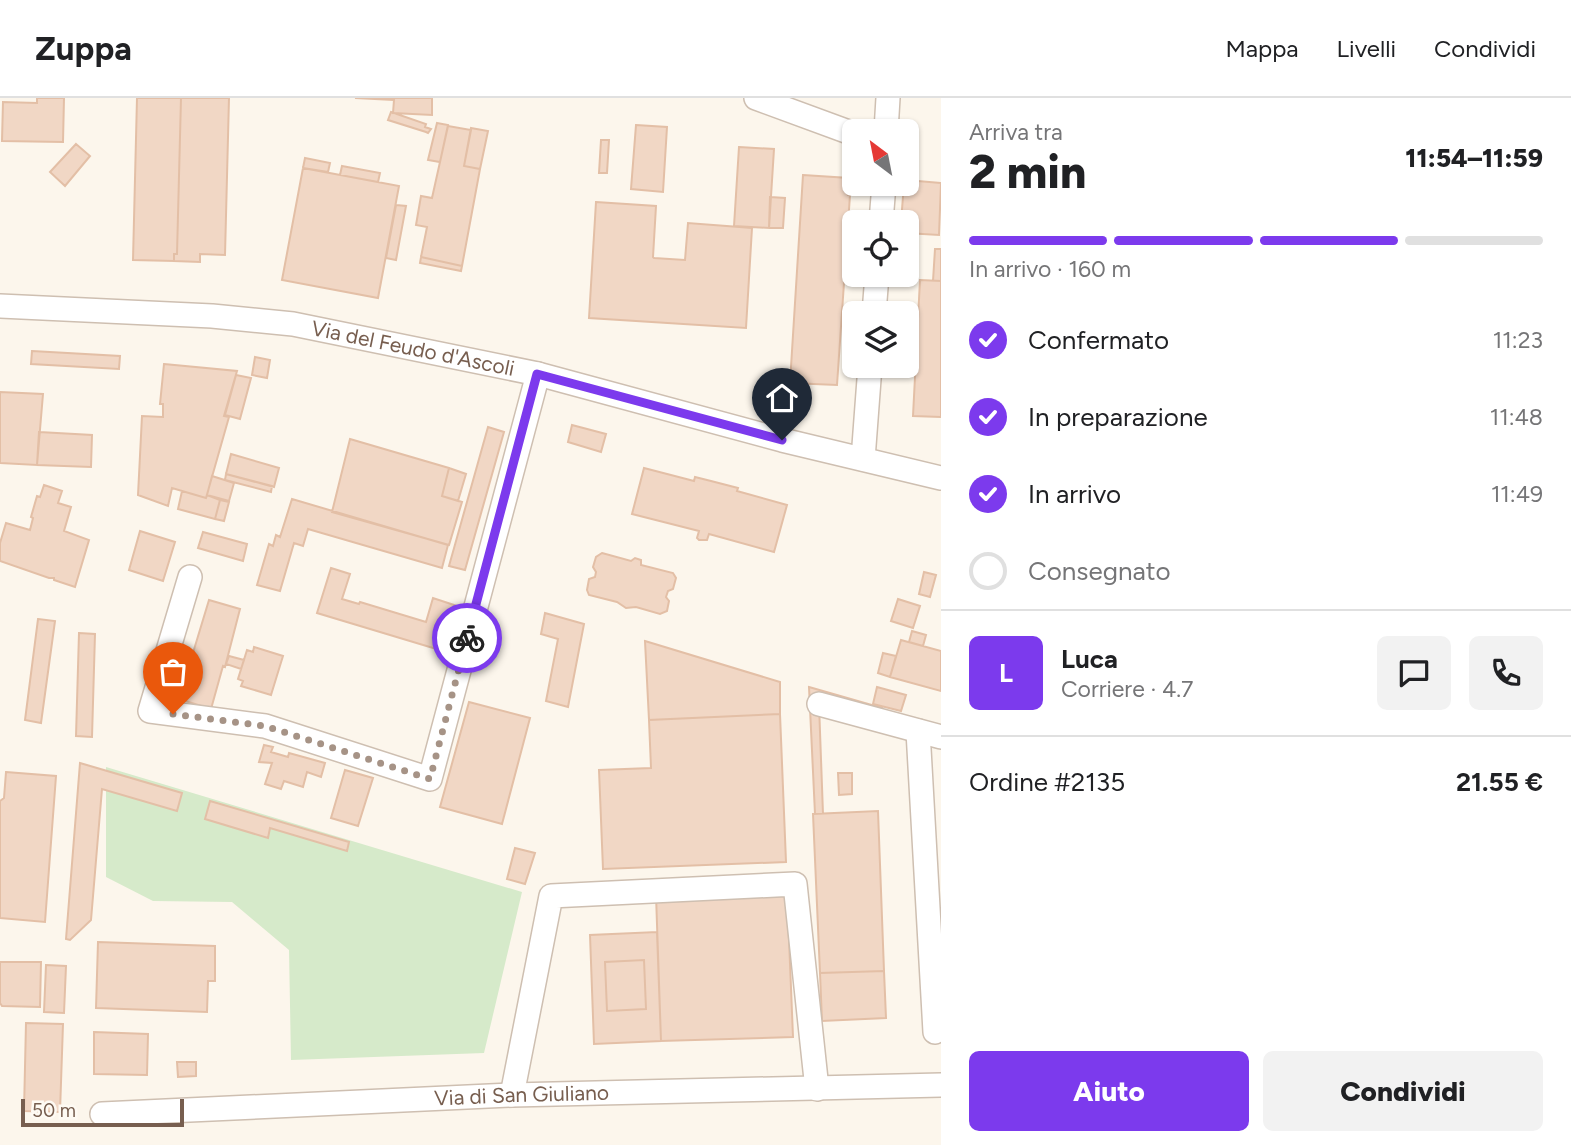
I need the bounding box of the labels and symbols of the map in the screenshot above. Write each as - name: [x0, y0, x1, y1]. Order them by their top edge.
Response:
- north arrow: [842, 119, 919, 196]
- street label: Via del Feudo d'Ascoli: [309, 315, 517, 381]
- pin: [752, 368, 812, 440]
- courier: [432, 603, 502, 673]
- pin: [143, 642, 203, 714]
- street label: Via di San Giuliano: [434, 1080, 609, 1111]
- scale bar: [21, 1096, 184, 1128]

